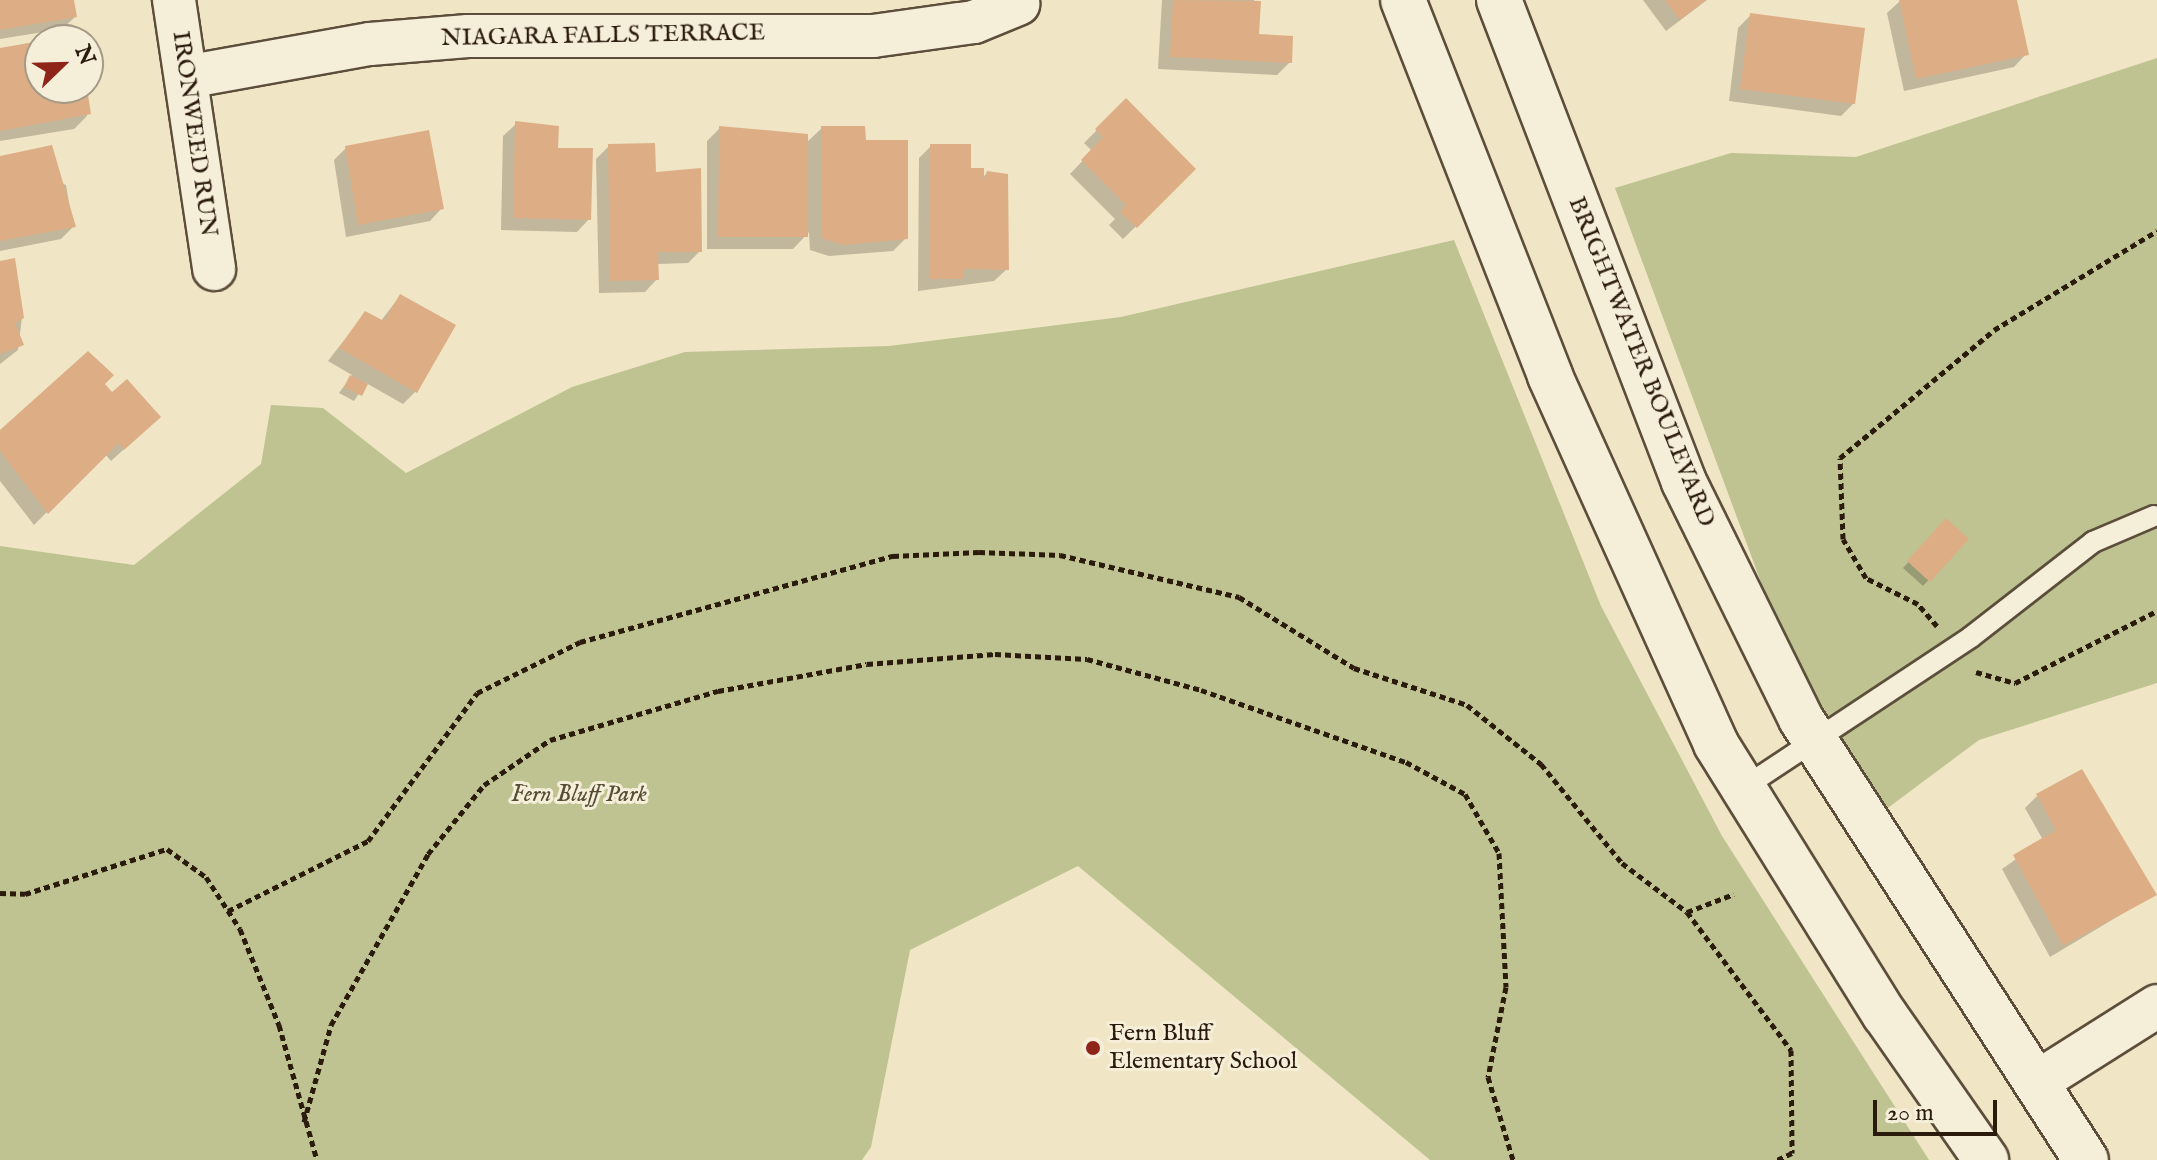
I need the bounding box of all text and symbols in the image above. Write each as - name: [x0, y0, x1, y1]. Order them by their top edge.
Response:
- street label: NIAGARA FALLS TERRACE: [441, 19, 765, 53]
- north arrow: [24, 24, 104, 104]
- street label: IRONWEED RUN: [165, 29, 223, 239]
- text: N: [68, 41, 101, 70]
- street label: BRIGHTWATER BOULEVARD: [1561, 193, 1721, 531]
- park label: Fern Bluff Park: [511, 781, 647, 809]
- place label: Fern Bluff Elementary School: [1109, 1020, 1297, 1076]
- marker: Fern Bluff Elementary School: [1084, 1039, 1102, 1057]
- scale bar: [1877, 1084, 2001, 1134]
- text: 20 m: [1887, 1098, 1934, 1129]

